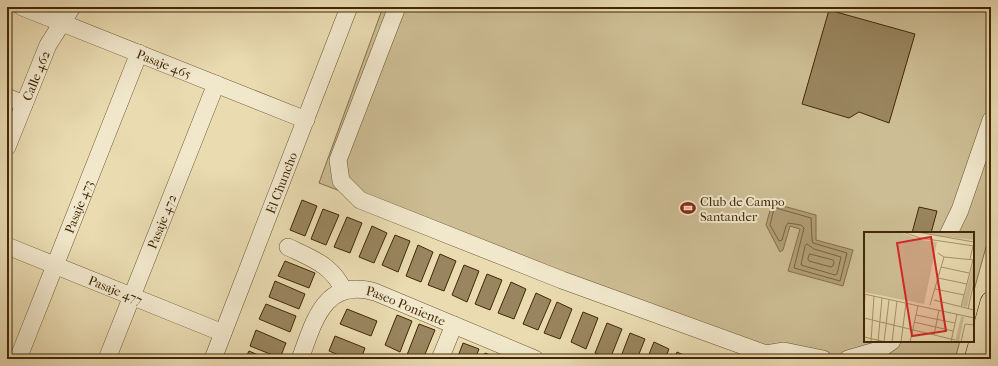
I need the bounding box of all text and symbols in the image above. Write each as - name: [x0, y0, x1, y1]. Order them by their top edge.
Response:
- street label: Pasaje 465: [135, 46, 194, 81]
- street label: Calle 462: [19, 48, 53, 103]
- street label: El Chuncho: [262, 149, 300, 216]
- street label: Pasaje 473: [61, 178, 96, 235]
- street label: Pasaje 472: [144, 192, 179, 251]
- place label: Club de Campo Santander: [700, 194, 785, 224]
- sports icon: Club de Campo Santander: [679, 199, 697, 217]
- inset map: [864, 232, 974, 342]
- street label: Pasaje 477: [86, 272, 145, 307]
- street label: Paseo Poniente: [365, 283, 448, 328]

